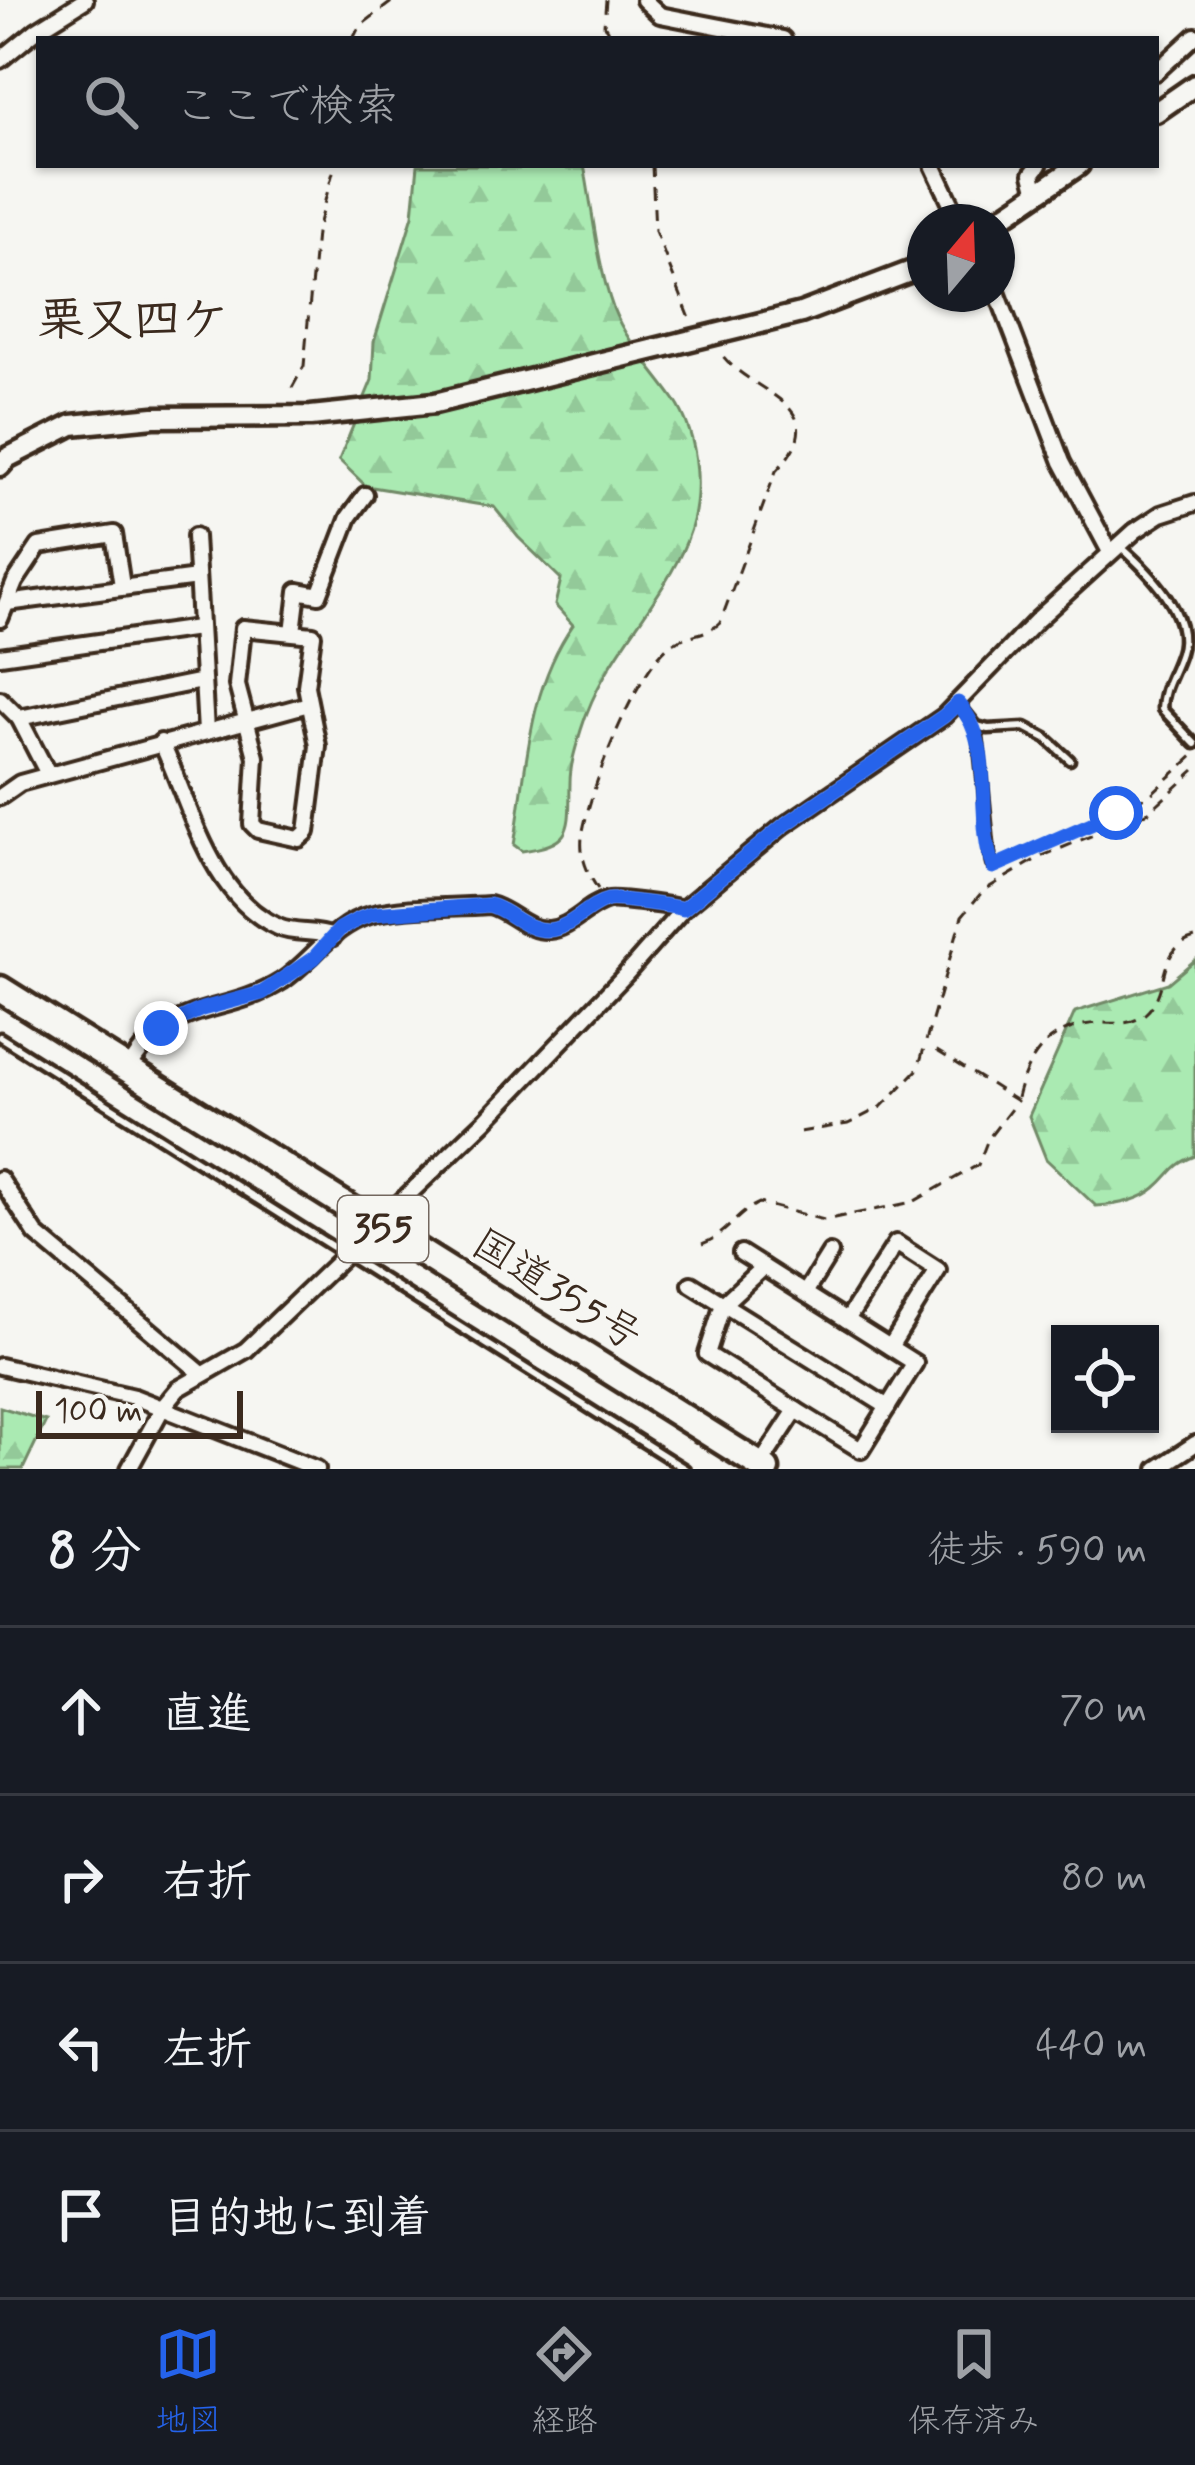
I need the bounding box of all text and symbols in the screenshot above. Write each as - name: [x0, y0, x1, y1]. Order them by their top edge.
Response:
- search box: [36, 36, 1159, 168]
- icon: search: [78, 69, 144, 135]
- text: ここで検索: [174, 78, 399, 137]
- north arrow: [907, 204, 1015, 312]
- district label: 栗又四ケ: [37, 290, 229, 353]
- route start: [1089, 786, 1143, 840]
- route end: [134, 1001, 188, 1055]
- road number: 355: [338, 1196, 428, 1262]
- street label: 国道355号: [461, 1217, 651, 1365]
- map controls: [1051, 1325, 1159, 1433]
- button: locate: [1051, 1325, 1159, 1433]
- scale bar: [36, 1385, 243, 1438]
- text: 100 m: [54, 1390, 143, 1434]
- text: 8 分: [48, 1520, 142, 1586]
- text: 徒歩 · 590 m: [927, 1526, 1147, 1577]
- icon: ahead: [48, 1678, 114, 1744]
- text: 70 m: [1059, 1685, 1147, 1736]
- text: 直進: [162, 1686, 252, 1745]
- icon: right: [48, 1846, 114, 1912]
- text: 80 m: [1061, 1853, 1147, 1904]
- text: 右折: [162, 1854, 252, 1913]
- icon: left: [48, 2014, 114, 2080]
- text: 440 m: [1036, 2021, 1147, 2072]
- text: 左折: [162, 2022, 252, 2081]
- icon: arrive: [48, 2182, 114, 2248]
- text: 目的地に到着: [162, 2190, 432, 2249]
- tab: 地図: [155, 2321, 221, 2444]
- tab: 経路: [531, 2321, 597, 2444]
- tab: 保存済み: [908, 2321, 1040, 2444]

